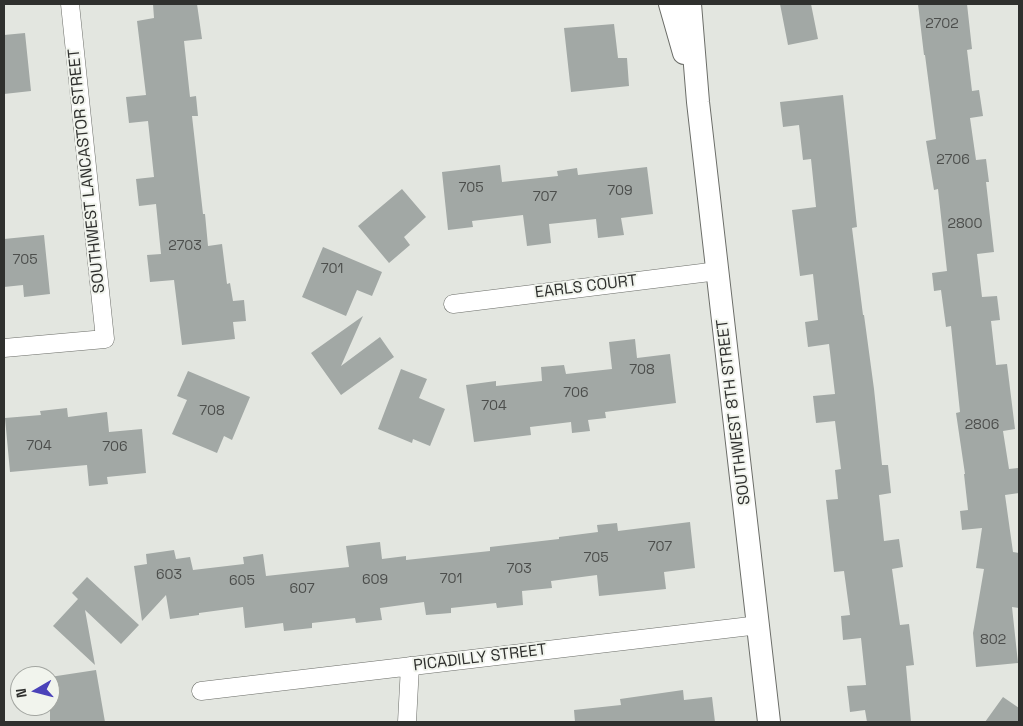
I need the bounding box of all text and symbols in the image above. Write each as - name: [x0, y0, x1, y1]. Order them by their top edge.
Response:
- house number: 2702: [925, 16, 959, 32]
- street label: SOUTHWEST LANCASTOR STREET: [65, 48, 109, 294]
- house number: 2706: [936, 152, 970, 168]
- house number: 705: [458, 180, 484, 196]
- house number: 709: [607, 183, 633, 199]
- house number: 707: [533, 189, 557, 205]
- house number: 2800: [947, 216, 983, 232]
- house number: 2703: [168, 238, 202, 254]
- house number: 705: [12, 252, 38, 268]
- house number: 701: [321, 261, 343, 277]
- street label: EARLS COURT: [534, 271, 638, 303]
- street label: SOUTHWEST 8TH STREET: [713, 318, 755, 506]
- house number: 708: [629, 362, 655, 378]
- house number: 706: [563, 385, 589, 401]
- house number: 704: [481, 398, 507, 414]
- house number: 708: [199, 403, 225, 419]
- house number: 2806: [965, 417, 999, 433]
- house number: 704: [26, 438, 52, 454]
- house number: 706: [102, 439, 128, 455]
- house number: 707: [648, 539, 672, 555]
- house number: 705: [583, 550, 609, 566]
- house number: 703: [506, 561, 532, 577]
- house number: 603: [156, 567, 182, 583]
- house number: 701: [440, 571, 462, 587]
- house number: 609: [362, 572, 388, 588]
- house number: 605: [229, 573, 255, 589]
- house number: 607: [289, 581, 315, 597]
- house number: 802: [980, 632, 1006, 648]
- street label: PICADILLY STREET: [412, 640, 548, 676]
- north arrow: [10, 666, 60, 716]
- text: N: [12, 687, 31, 699]

